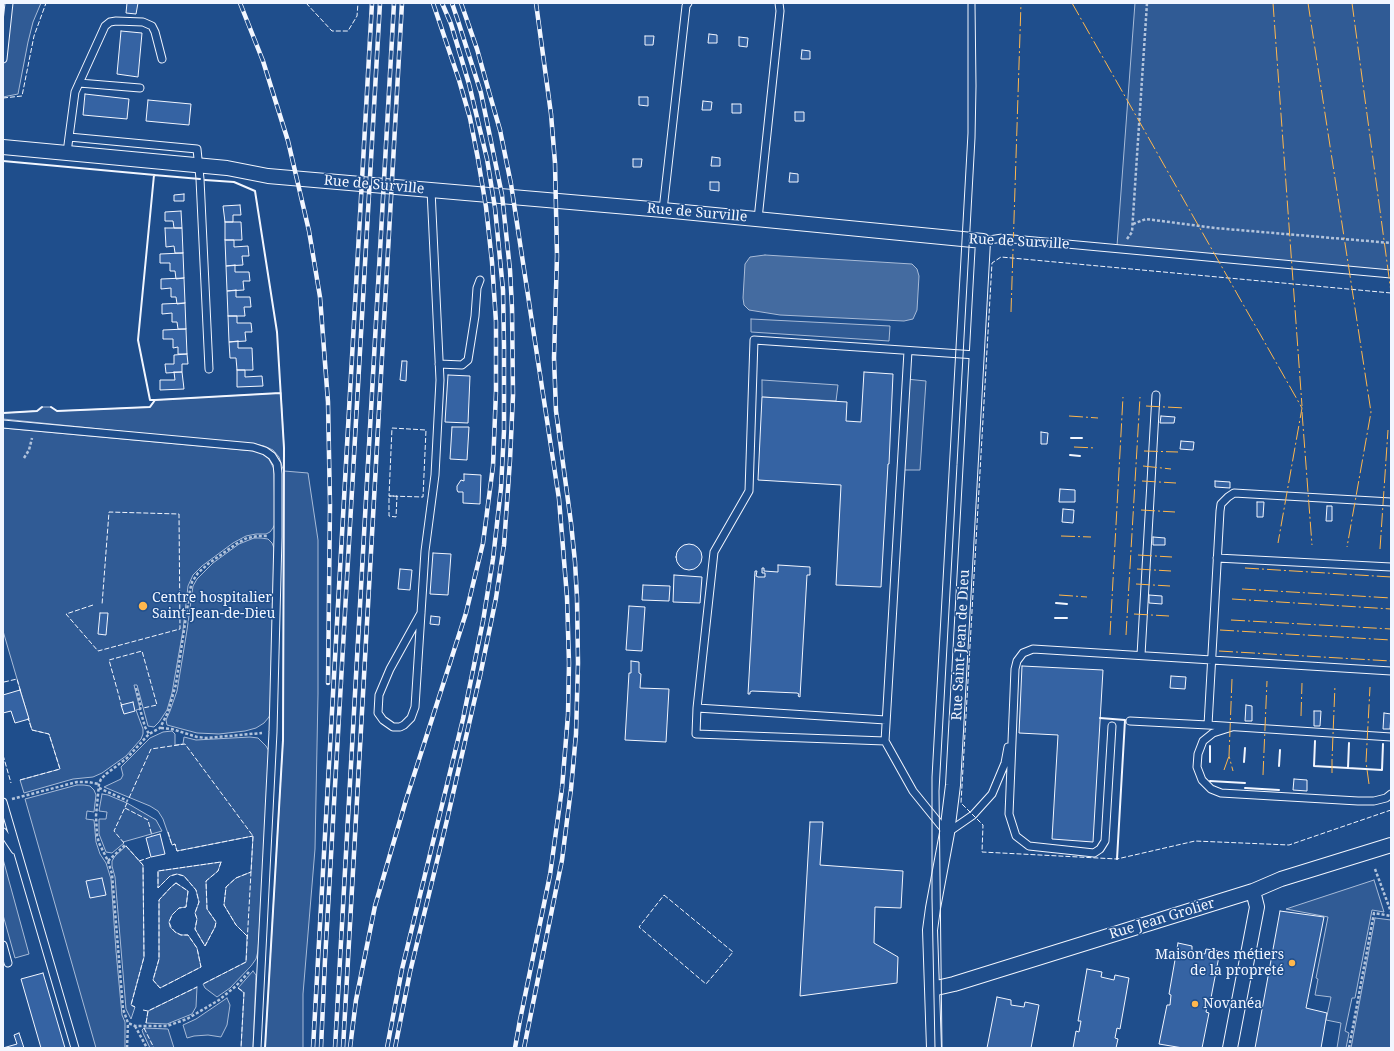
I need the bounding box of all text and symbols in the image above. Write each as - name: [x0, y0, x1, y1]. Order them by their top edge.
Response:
- street label: Rue de Surville: [323, 172, 425, 198]
- street label: Rue de Surville: [646, 200, 748, 226]
- street label: Rue de Surville: [968, 231, 1070, 253]
- street label: Rue Saint-Jean de Dieu: [949, 569, 973, 721]
- place label: Centre hospitalier Saint-Jean-de-Dieu: [152, 590, 275, 622]
- marker: Centre hospitalier Saint-Jean-de-Dieu: [137, 600, 149, 612]
- street label: Rue Jean Grolier: [1107, 895, 1217, 943]
- place label: Maison des métiers de la propreté: [1155, 947, 1284, 980]
- marker: Maison des métiers de la propreté: [1287, 958, 1297, 968]
- place label: Novanéa: [1203, 996, 1262, 1012]
- marker: Novanéa: [1190, 999, 1200, 1009]

